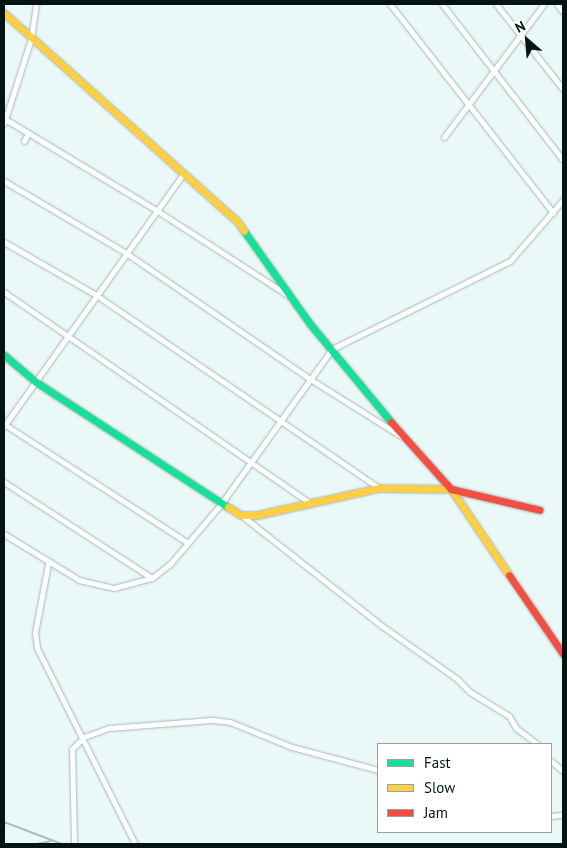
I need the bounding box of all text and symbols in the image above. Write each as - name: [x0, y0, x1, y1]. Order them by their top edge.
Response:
- north arrow: [502, 15, 552, 65]
- text: N: [512, 17, 528, 37]
- legend: [377, 743, 552, 833]
- text: Fast: [424, 753, 451, 772]
- text: Slow: [424, 778, 455, 797]
- text: Jam: [424, 803, 448, 822]

